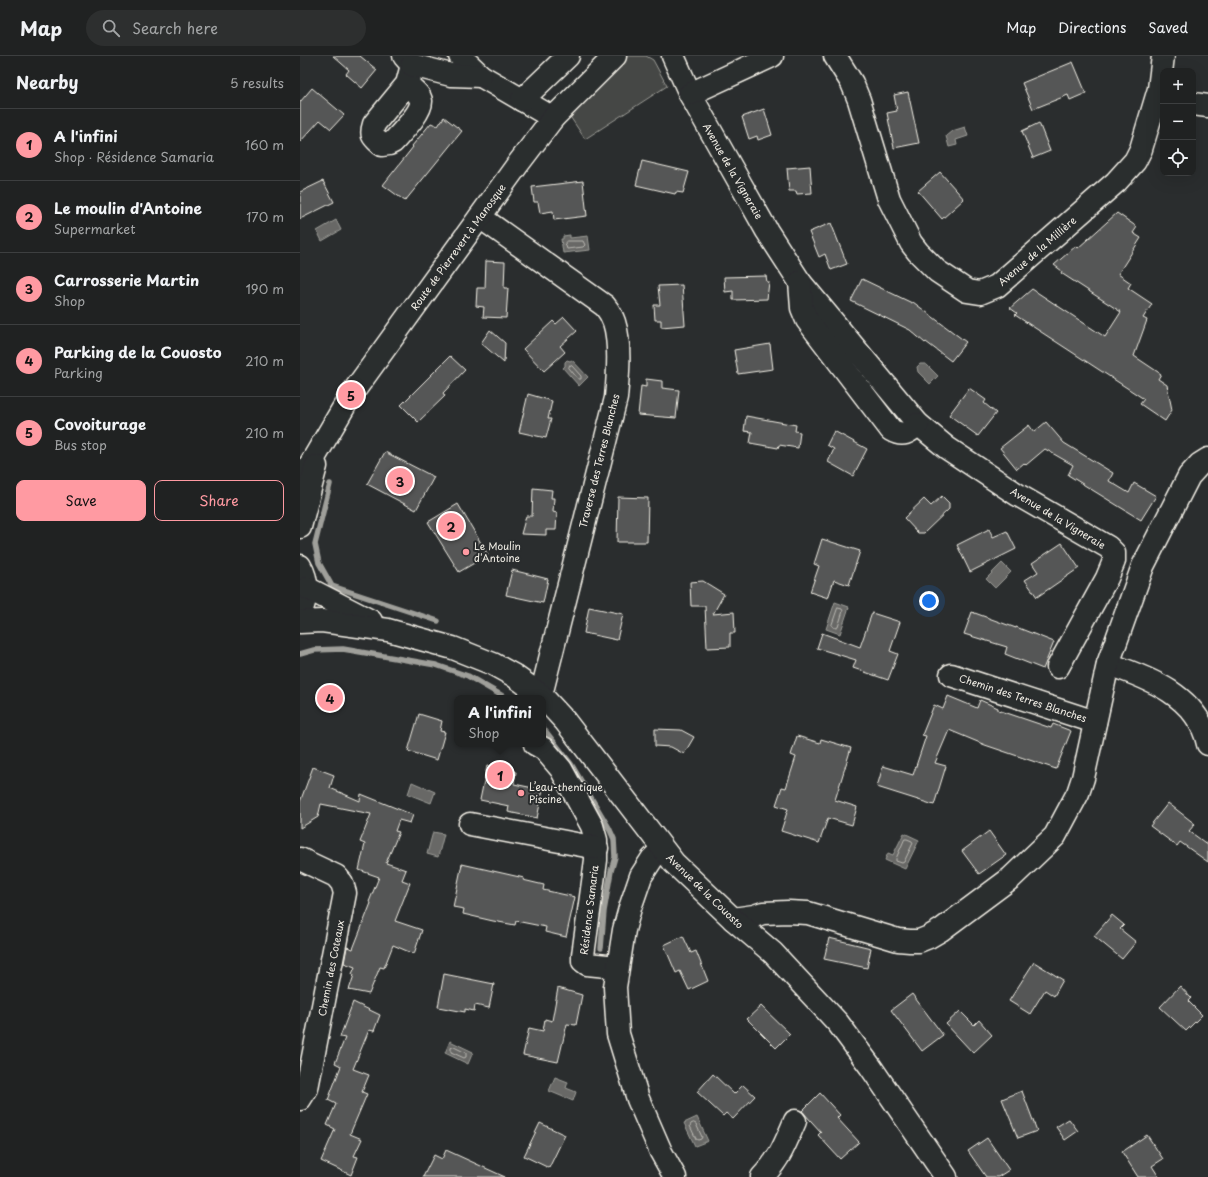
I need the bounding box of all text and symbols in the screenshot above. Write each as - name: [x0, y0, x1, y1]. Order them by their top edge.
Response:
- search box: [86, 10, 366, 46]
- text: Map: [20, 14, 62, 42]
- text: Search here: [132, 16, 218, 39]
- icon: search: [100, 17, 122, 39]
- text: Map: [1006, 17, 1036, 38]
- text: Directions: [1058, 17, 1126, 38]
- text: Saved: [1148, 17, 1188, 38]
- map controls: [1160, 68, 1196, 176]
- button: +: [1160, 68, 1196, 104]
- text: Nearby: [16, 69, 78, 95]
- text: 5 results: [230, 73, 284, 92]
- button: −: [1160, 104, 1196, 140]
- street label: Avenue de la Vigneraie: [700, 120, 767, 222]
- text: A l'infini: [54, 124, 118, 147]
- text: 1: [26, 135, 32, 154]
- text: 160 m: [245, 135, 284, 154]
- button: locate: [1160, 140, 1196, 176]
- text: Shop · Résidence Samaria: [54, 147, 214, 166]
- street label: Route de Pierrevert à Manosque: [407, 180, 509, 313]
- text: Le moulin d'Antoine: [54, 196, 202, 219]
- text: 2: [24, 207, 34, 226]
- text: 170 m: [246, 207, 284, 226]
- street label: Avenue de la Millière: [994, 212, 1079, 289]
- text: Supermarket: [54, 219, 136, 238]
- text: Carrosserie Martin: [54, 268, 199, 291]
- text: 3: [25, 279, 33, 298]
- text: 190 m: [245, 279, 284, 298]
- text: Shop: [54, 291, 85, 310]
- text: Parking de la Couosto: [54, 340, 222, 363]
- text: 4: [25, 351, 33, 370]
- text: 210 m: [245, 351, 284, 370]
- text: Parking: [54, 363, 103, 382]
- pin: 5: [338, 380, 364, 410]
- street label: Traverse des Terres Blanches: [575, 392, 623, 530]
- text: Covoiturage: [54, 412, 146, 435]
- text: 5: [25, 423, 33, 442]
- text: 210 m: [245, 423, 284, 442]
- text: Bus stop: [54, 435, 107, 454]
- pin: 3: [387, 466, 413, 496]
- button: Save: [16, 480, 146, 521]
- button: Share: [154, 480, 284, 521]
- street label: Avenue de la Vigneraie: [1008, 483, 1109, 552]
- pin: 2: [438, 511, 464, 541]
- place label: Le Moulin d'Antoine: [474, 538, 521, 565]
- marker: Le Moulin d'Antoine: [461, 547, 471, 557]
- your location: [919, 591, 939, 611]
- street label: Chemin des Terres Blanches: [957, 670, 1089, 725]
- pin: 4: [317, 683, 343, 713]
- popup: [454, 695, 546, 747]
- text: A l'infini: [468, 700, 532, 723]
- text: Shop: [468, 723, 499, 742]
- pin: 1: [487, 760, 513, 790]
- place label: L’eau-thentique Piscine: [529, 779, 604, 806]
- marker: L’eau-thentique Piscine: [516, 788, 526, 798]
- street label: Avenue de la Couosto: [663, 850, 748, 932]
- street label: Résidence Samaria: [576, 864, 602, 956]
- street label: Chemin des Coteaux: [314, 918, 347, 1017]

